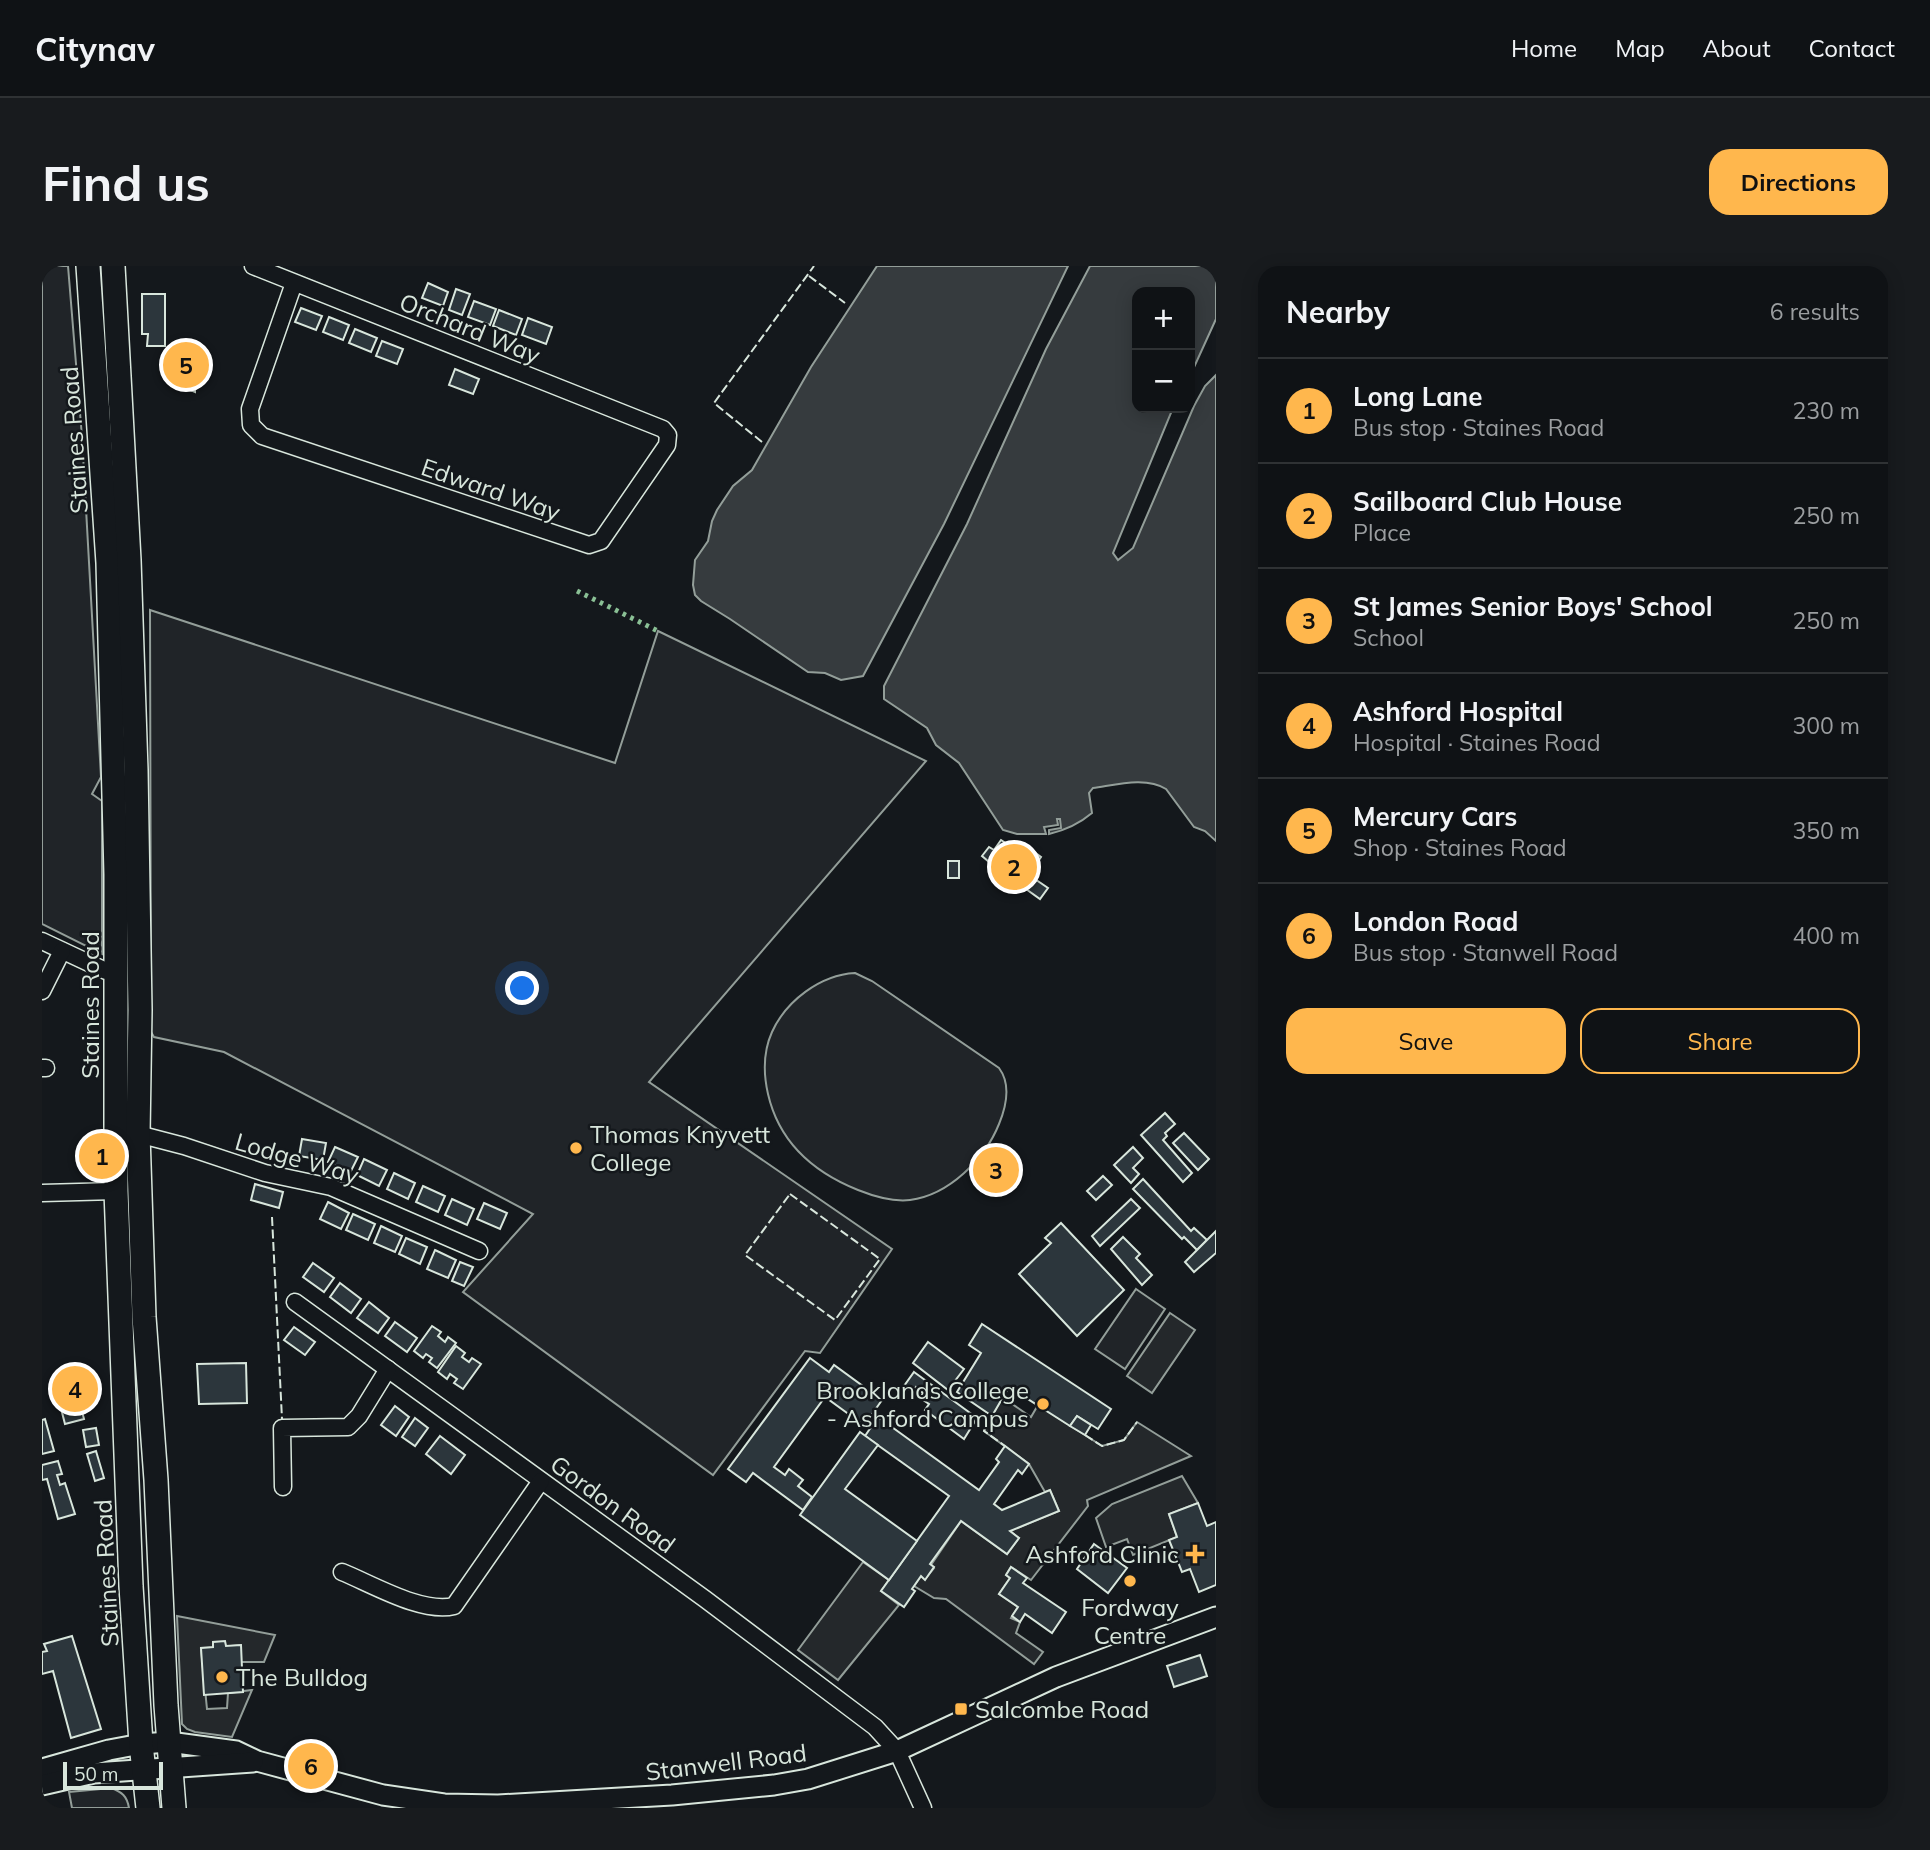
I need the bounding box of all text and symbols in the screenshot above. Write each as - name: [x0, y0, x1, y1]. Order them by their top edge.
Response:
- text: Citynav: [35, 28, 155, 69]
- text: Home: [1511, 33, 1577, 63]
- text: Map: [1615, 33, 1665, 63]
- text: About: [1703, 33, 1771, 63]
- text: Contact: [1809, 33, 1895, 63]
- button: Directions: [1709, 149, 1888, 215]
- text: Find us: [42, 152, 210, 213]
- street label: Orchard Way: [395, 286, 545, 370]
- map controls: [1132, 287, 1195, 413]
- button: +: [1132, 287, 1195, 350]
- text: Nearby: [1286, 293, 1390, 331]
- text: 6 results: [1770, 297, 1860, 326]
- pin: 5: [163, 339, 209, 391]
- button: −: [1132, 350, 1195, 413]
- street label: Staines Road: [54, 365, 94, 515]
- text: Long Lane: [1353, 380, 1482, 413]
- text: 1: [1302, 396, 1316, 425]
- text: 230 m: [1792, 396, 1860, 425]
- text: Bus stop · Staines Road: [1353, 413, 1604, 442]
- street label: Edward Way: [418, 451, 565, 527]
- text: Sailboard Club House: [1353, 485, 1622, 518]
- text: 2: [1302, 501, 1316, 530]
- text: 250 m: [1792, 501, 1860, 530]
- text: Place: [1353, 518, 1411, 547]
- text: St James Senior Boys' School: [1353, 590, 1713, 623]
- text: 3: [1302, 606, 1316, 635]
- text: 250 m: [1792, 606, 1860, 635]
- text: School: [1353, 623, 1424, 652]
- text: Ashford Hospital: [1353, 695, 1563, 728]
- text: 4: [1302, 711, 1316, 740]
- text: 300 m: [1792, 711, 1860, 740]
- text: Hospital · Staines Road: [1353, 728, 1600, 757]
- text: Mercury Cars: [1353, 800, 1517, 833]
- text: 5: [1302, 816, 1316, 845]
- text: 350 m: [1792, 816, 1860, 845]
- text: Shop · Staines Road: [1353, 833, 1566, 862]
- pin: 2: [991, 841, 1037, 893]
- text: London Road: [1353, 905, 1518, 938]
- text: 6: [1302, 921, 1316, 950]
- text: 400 m: [1792, 921, 1860, 950]
- street label: Staines Road: [75, 931, 105, 1079]
- text: Bus stop · Stanwell Road: [1353, 938, 1618, 967]
- your location: [505, 971, 539, 1005]
- button: Save: [1286, 1008, 1566, 1074]
- button: Share: [1580, 1008, 1860, 1074]
- place label: Thomas Knyvett College: [590, 1119, 770, 1177]
- street label: Lodge Way: [232, 1126, 363, 1190]
- pin: 1: [79, 1130, 125, 1182]
- marker: Thomas Knyvett College: [568, 1140, 584, 1156]
- pin: 3: [973, 1144, 1019, 1196]
- pin: 4: [52, 1363, 98, 1415]
- place label: Brooklands College - Ashford Campus: [816, 1375, 1029, 1433]
- marker: Brooklands College - Ashford Campus: [1035, 1396, 1051, 1412]
- street label: Gordon Road: [545, 1449, 681, 1559]
- street label: Staines Road: [87, 1499, 125, 1647]
- place label: Ashford Clinic: [1025, 1539, 1179, 1569]
- marker: Ashford Clinic: [1185, 1544, 1205, 1564]
- marker: Fordway Centre: [1122, 1573, 1138, 1589]
- place label: Fordway Centre: [1081, 1592, 1179, 1650]
- place label: The Bulldog: [236, 1662, 368, 1692]
- marker: The Bulldog: [214, 1669, 230, 1685]
- place label: Salcombe Road: [975, 1694, 1149, 1724]
- marker: Salcombe Road: [953, 1701, 969, 1717]
- street label: Stanwell Road: [644, 1737, 808, 1787]
- pin: 6: [288, 1740, 334, 1792]
- scale bar: [63, 1759, 163, 1791]
- text: 50 m: [74, 1762, 118, 1786]

